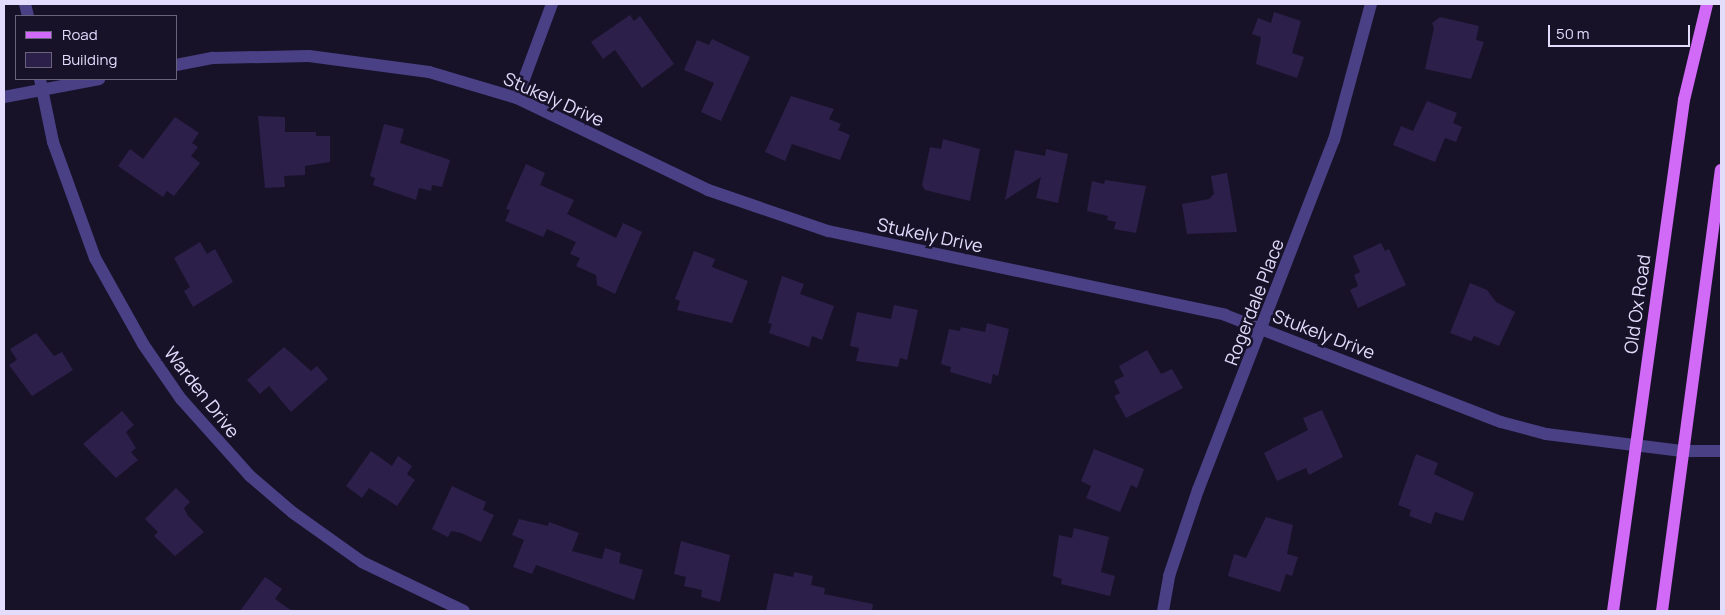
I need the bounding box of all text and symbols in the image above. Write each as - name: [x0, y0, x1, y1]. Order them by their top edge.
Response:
- legend: [15, 15, 178, 80]
- scale bar: [1550, 15, 1692, 47]
- text: 50 m: [1556, 23, 1590, 44]
- text: Road: [62, 24, 98, 45]
- text: Building: [62, 49, 117, 70]
- street label: Stukely Drive: [500, 67, 608, 131]
- street label: Stukely Drive: [875, 213, 985, 257]
- street label: Rogerdale Place: [1220, 236, 1288, 368]
- street label: Old Ox Road: [1619, 253, 1655, 355]
- street label: Stukely Drive: [1270, 305, 1378, 363]
- street label: Warden Drive: [160, 342, 244, 442]

